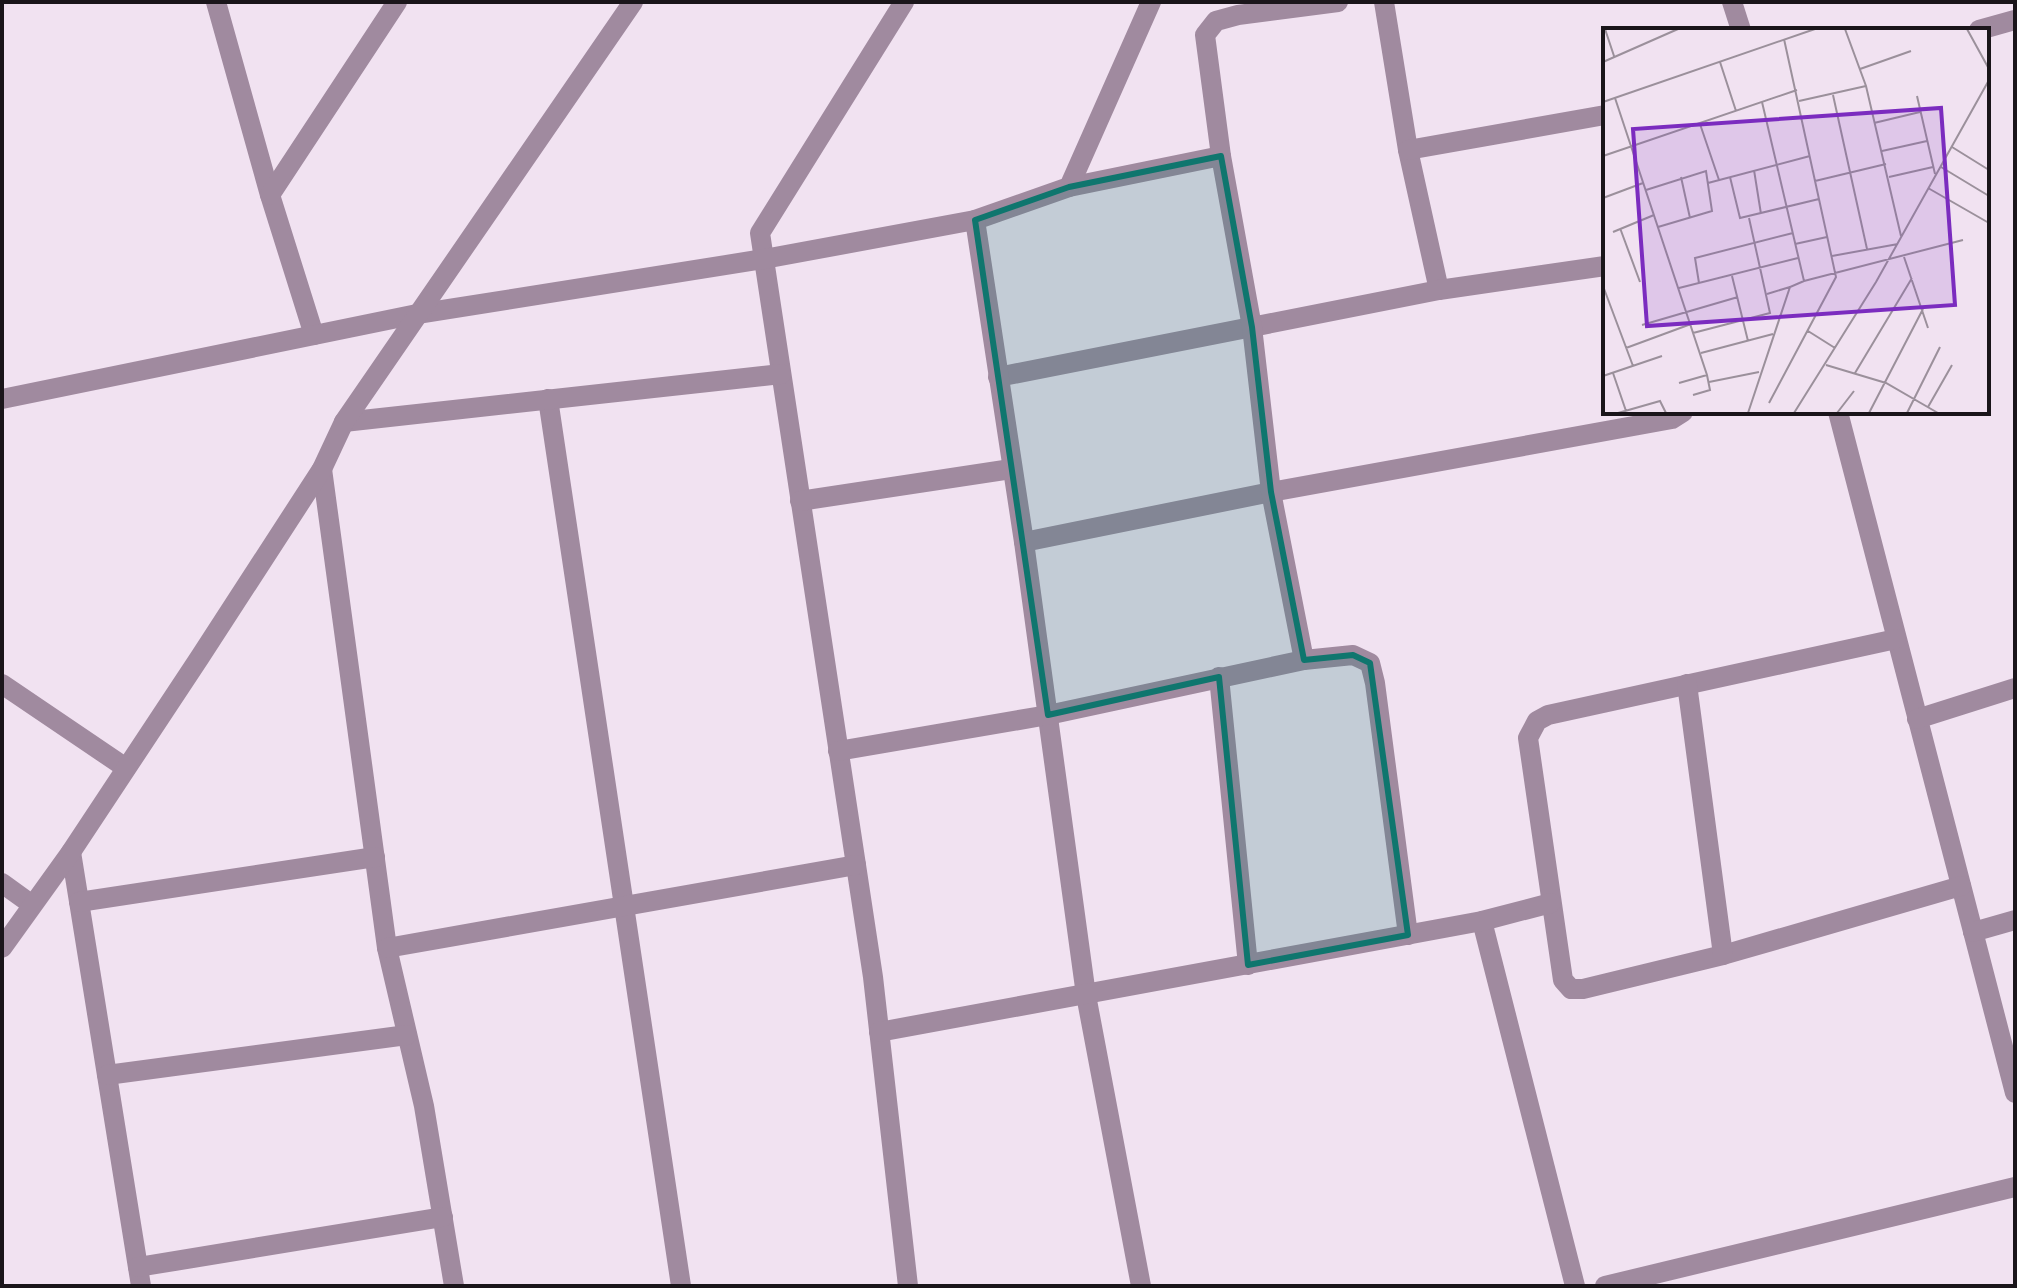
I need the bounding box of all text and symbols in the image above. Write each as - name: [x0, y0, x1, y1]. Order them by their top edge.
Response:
- inset map: [1603, 28, 1989, 414]

